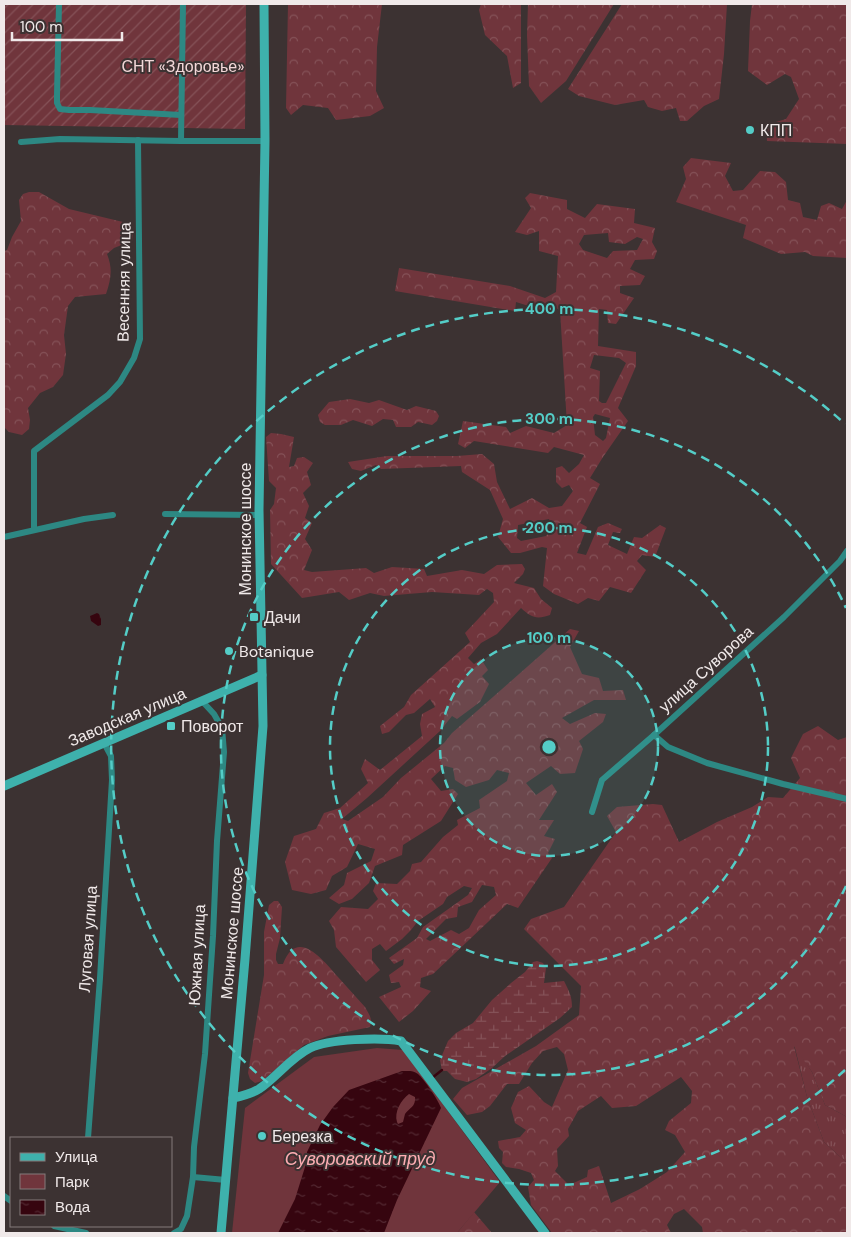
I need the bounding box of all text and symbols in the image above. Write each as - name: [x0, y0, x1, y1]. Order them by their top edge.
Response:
- scale bar: [12, 10, 122, 42]
- text: 100 m: [20, 17, 63, 37]
- park label: СНТ «Здоровье»: [121, 56, 245, 77]
- place label: КПП: [760, 120, 792, 141]
- marker: КПП: [744, 124, 756, 136]
- street label: Весенняя улица: [112, 222, 136, 342]
- text: 400 m: [525, 299, 573, 319]
- text: 300 m: [525, 409, 573, 429]
- street label: Монинское шоссе: [235, 462, 256, 595]
- text: 200 m: [525, 518, 573, 538]
- place label: Дачи: [264, 607, 301, 628]
- marker: Дачи: [248, 611, 260, 623]
- street label: улица Суворова: [654, 621, 758, 717]
- text: 100 m: [527, 628, 571, 648]
- place label: Botanique: [239, 641, 314, 662]
- marker: Botanique: [223, 645, 235, 657]
- street label: Заводская улица: [65, 683, 189, 751]
- place label: Поворот: [181, 716, 244, 737]
- marker: Поворот: [165, 720, 177, 732]
- centre of rings: [540, 738, 558, 756]
- street label: Монинское шоссе: [216, 866, 248, 1000]
- street label: Луговая улица: [74, 885, 102, 993]
- street label: Южная улица: [184, 904, 210, 1006]
- place label: Березка: [272, 1126, 333, 1147]
- marker: Березка: [256, 1130, 268, 1142]
- legend: [10, 1137, 172, 1227]
- text: Улица: [55, 1147, 98, 1167]
- water label: Суворовский пруд: [285, 1147, 435, 1171]
- text: Парк: [55, 1172, 89, 1192]
- text: Вода: [55, 1197, 91, 1217]

